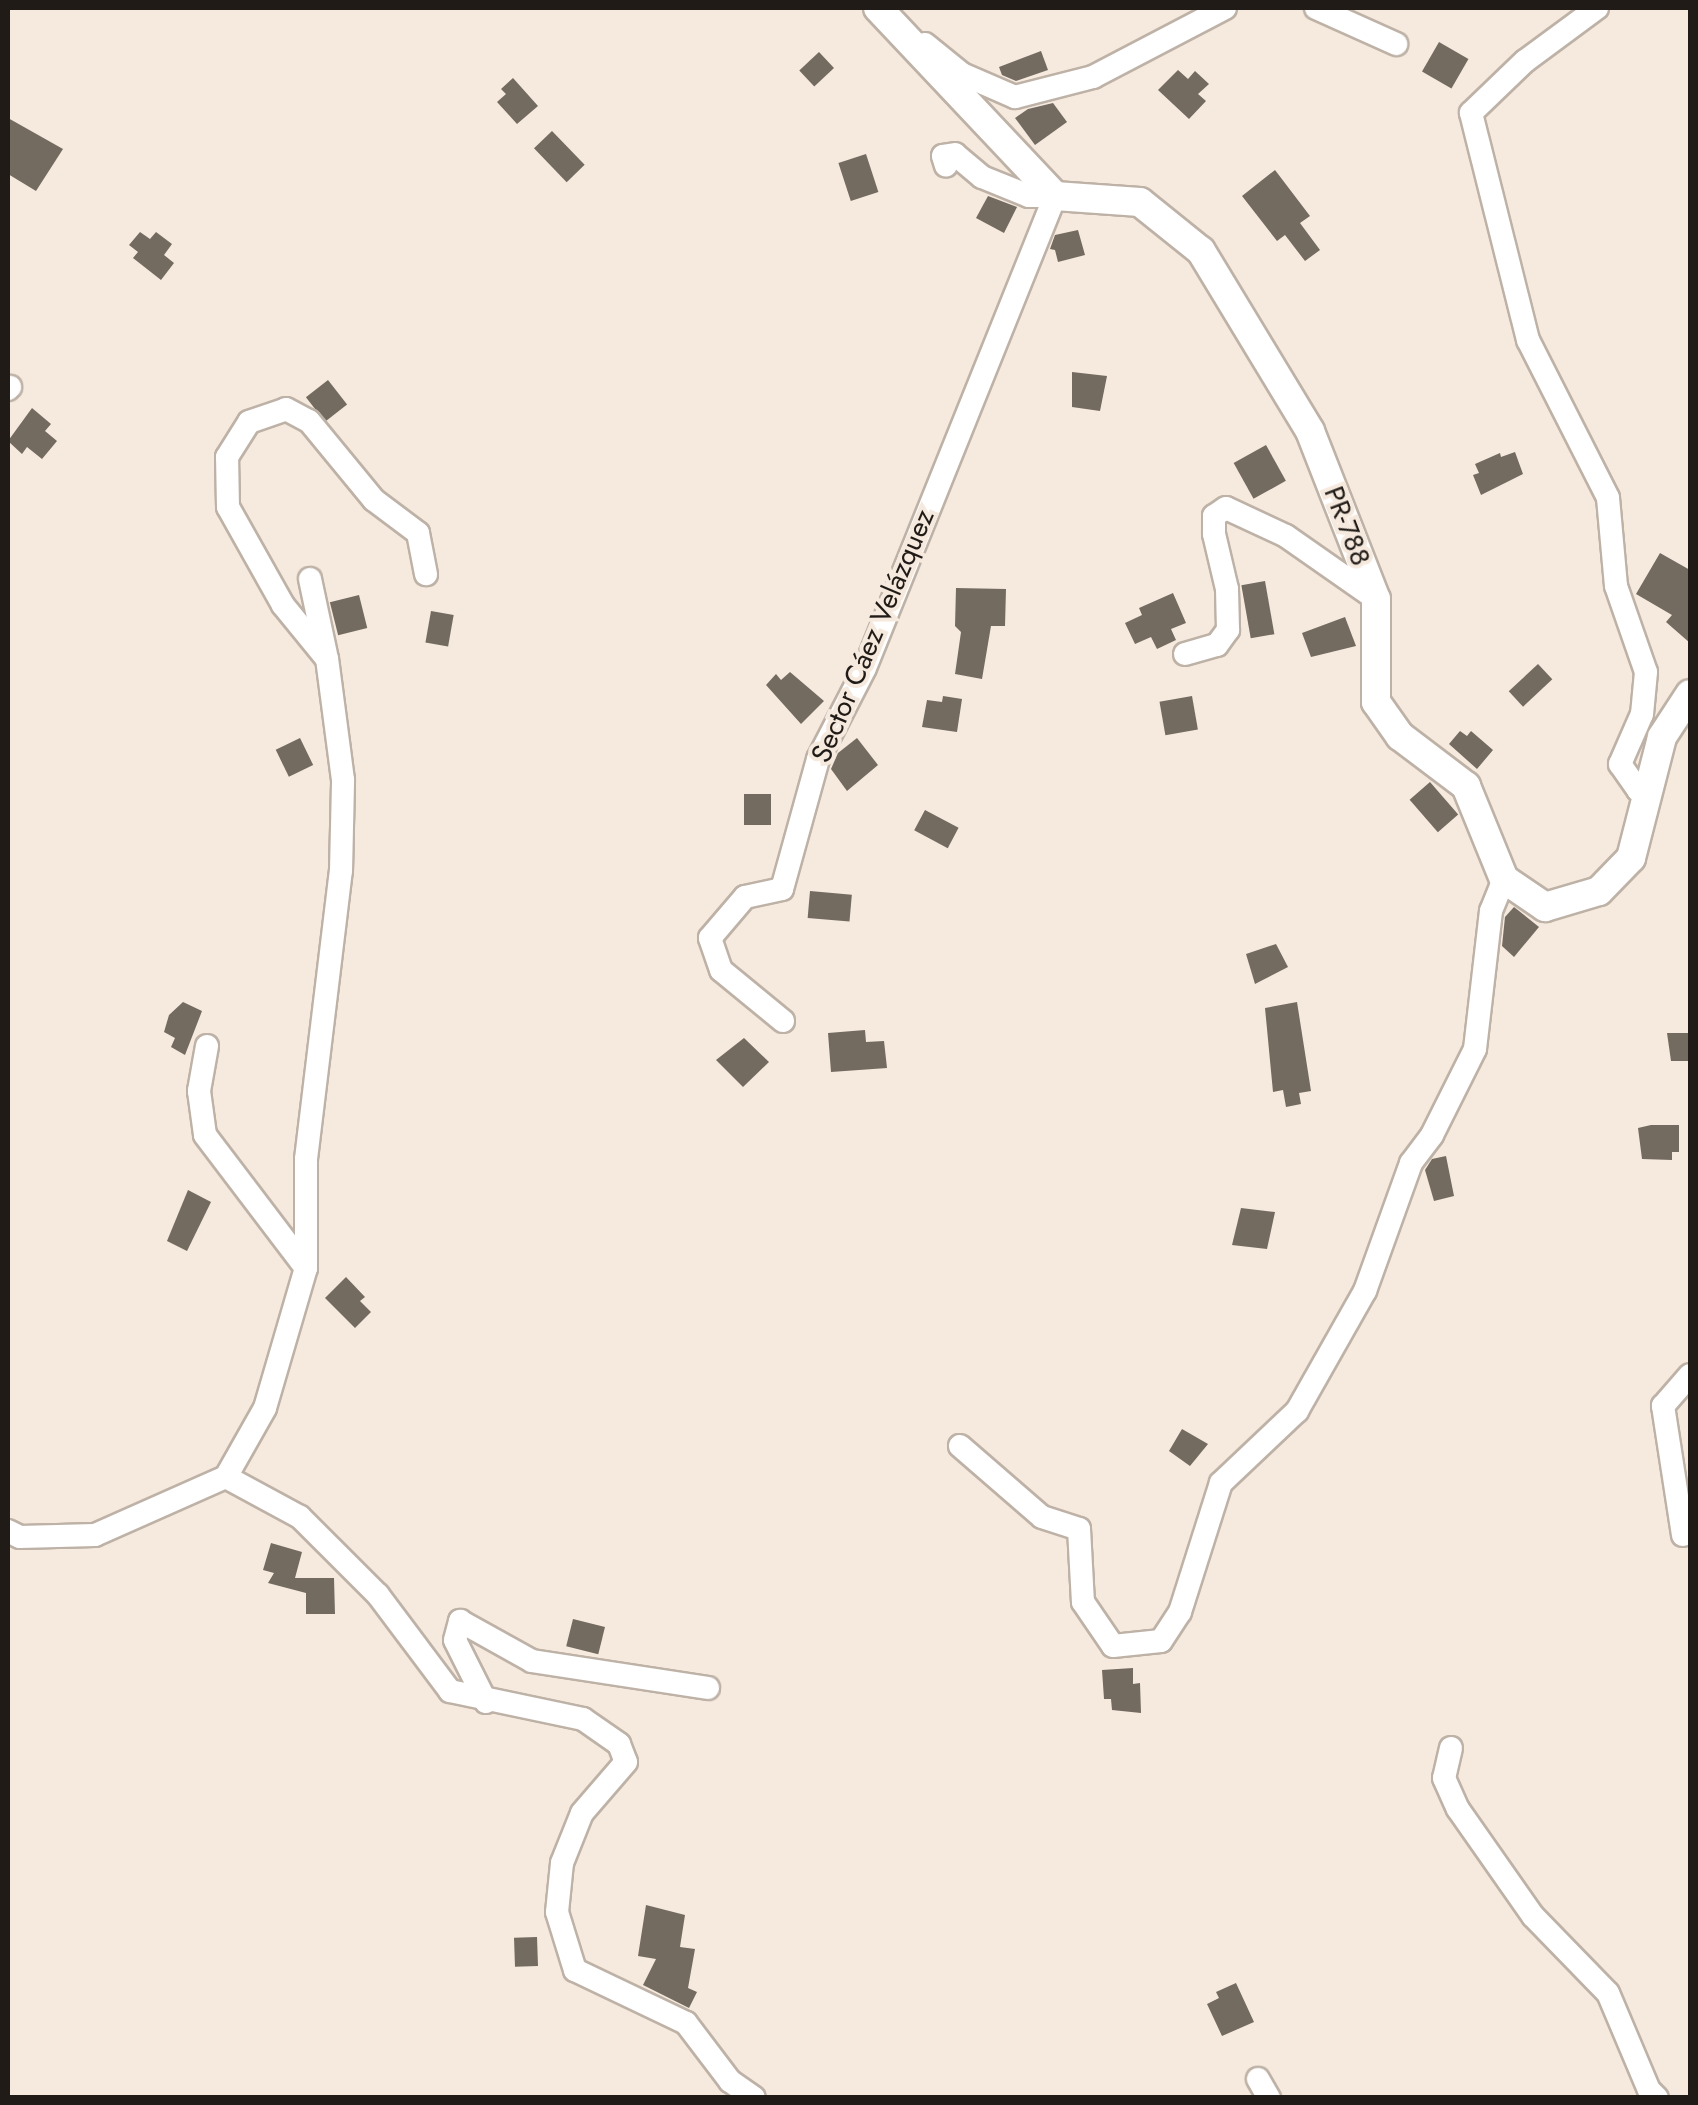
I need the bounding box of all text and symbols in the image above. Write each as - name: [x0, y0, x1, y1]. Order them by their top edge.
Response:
- street label: PR-788: [1317, 482, 1377, 570]
- street label: Sector Cáez Velázquez: [804, 504, 942, 768]

